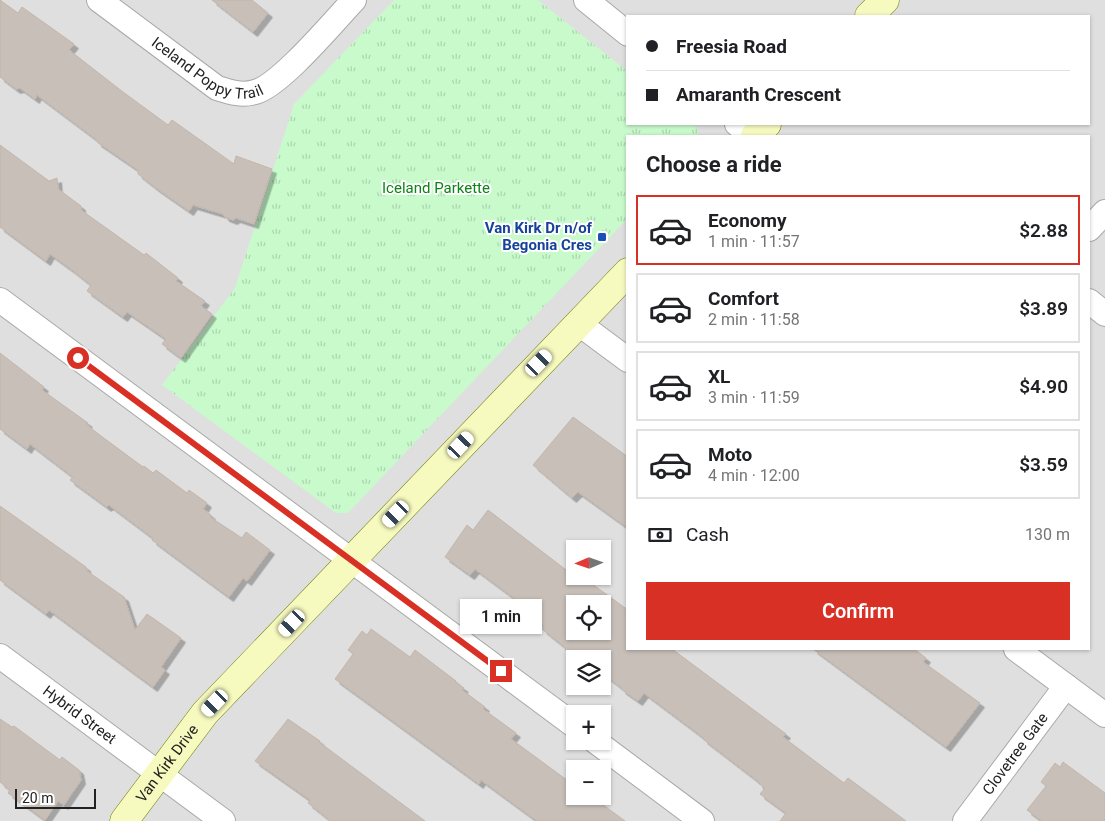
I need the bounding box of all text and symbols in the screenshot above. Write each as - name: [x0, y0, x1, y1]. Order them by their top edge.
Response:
- street label: Iceland Poppy Trail: [148, 33, 266, 103]
- text: Freesia Road: [676, 35, 787, 58]
- text: Amaranth Crescent: [676, 83, 841, 106]
- text: Choose a ride: [646, 152, 782, 177]
- park label: Iceland Parkette: [382, 179, 490, 197]
- icon: car: [648, 208, 693, 253]
- text: Economy: [708, 209, 787, 232]
- place label: Van Kirk Dr n/of Begonia Cres: [485, 219, 593, 254]
- text: $2.88: [1019, 219, 1068, 242]
- marker: Van Kirk Dr n/of Begonia Cres: [596, 231, 608, 243]
- text: 1 min · 11:57: [708, 232, 800, 251]
- icon: car: [648, 286, 693, 331]
- text: Comfort: [708, 287, 779, 310]
- text: $3.89: [1019, 297, 1068, 320]
- text: 2 min · 11:58: [708, 310, 800, 329]
- route start: [67, 347, 89, 369]
- car: [523, 347, 554, 379]
- icon: car: [648, 364, 693, 409]
- text: XL: [708, 365, 730, 388]
- text: $4.90: [1019, 375, 1068, 398]
- text: 3 min · 11:59: [708, 388, 800, 407]
- car: [445, 429, 476, 461]
- icon: car: [648, 442, 693, 487]
- text: Moto: [708, 443, 752, 466]
- text: $3.59: [1019, 453, 1068, 476]
- text: 4 min · 12:00: [708, 466, 800, 485]
- car: [380, 498, 411, 530]
- icon: cash: [646, 521, 674, 549]
- text: Cash: [686, 523, 729, 546]
- text: 130 m: [1025, 525, 1070, 544]
- north arrow: [566, 540, 611, 585]
- map controls: [566, 540, 611, 805]
- button: Confirm: [646, 582, 1070, 640]
- button: locate: [566, 595, 611, 640]
- callout: 1 min: [460, 598, 542, 634]
- car: [276, 607, 307, 639]
- text: 1 min: [481, 607, 521, 626]
- button: layers: [566, 650, 611, 695]
- route end: [490, 660, 512, 682]
- street label: Hybrid Street: [39, 682, 120, 748]
- car: [199, 687, 230, 719]
- button: +: [566, 705, 611, 750]
- street label: Clovetree Gate: [979, 709, 1052, 798]
- street label: Van Kirk Drive: [132, 721, 202, 806]
- button: −: [566, 760, 611, 805]
- scale bar: [15, 786, 96, 809]
- text: 20 m: [22, 790, 54, 806]

